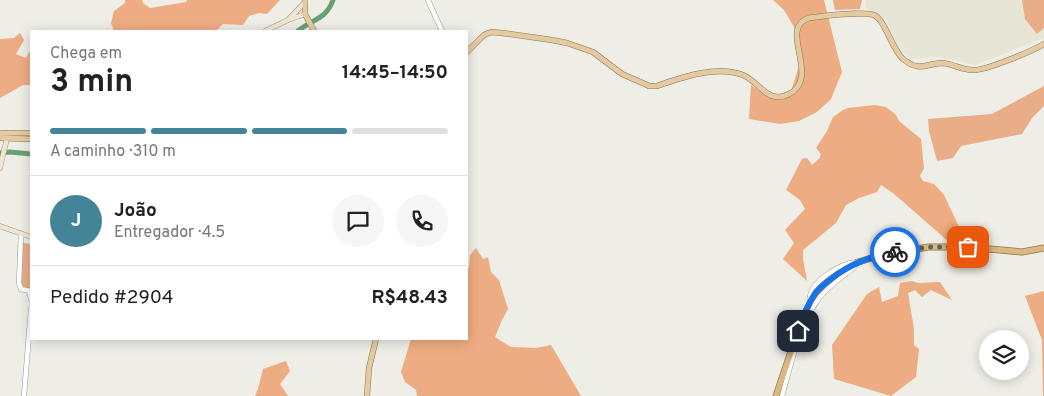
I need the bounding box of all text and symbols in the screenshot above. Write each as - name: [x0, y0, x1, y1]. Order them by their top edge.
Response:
- text: Chega em: [50, 44, 122, 64]
- text: 14:45–14:50: [342, 61, 448, 85]
- text: 3 min: [50, 63, 133, 103]
- text: A caminho · 310 m: [50, 142, 176, 162]
- button: chat: [332, 195, 384, 247]
- button: phone: [396, 195, 448, 247]
- text: João: [114, 199, 157, 223]
- text: J: [71, 209, 81, 233]
- text: Entregador · 4.5: [114, 223, 225, 243]
- pin: [947, 226, 989, 268]
- courier: [870, 227, 920, 277]
- icon: bag: [954, 233, 982, 261]
- icon: bike: [881, 238, 909, 266]
- text: Pedido #2904: [50, 286, 174, 310]
- text: R$48.43: [371, 286, 448, 310]
- pin: [777, 310, 819, 352]
- icon: home: [784, 317, 812, 345]
- map controls: [979, 330, 1029, 380]
- button: layers: [979, 330, 1029, 380]

